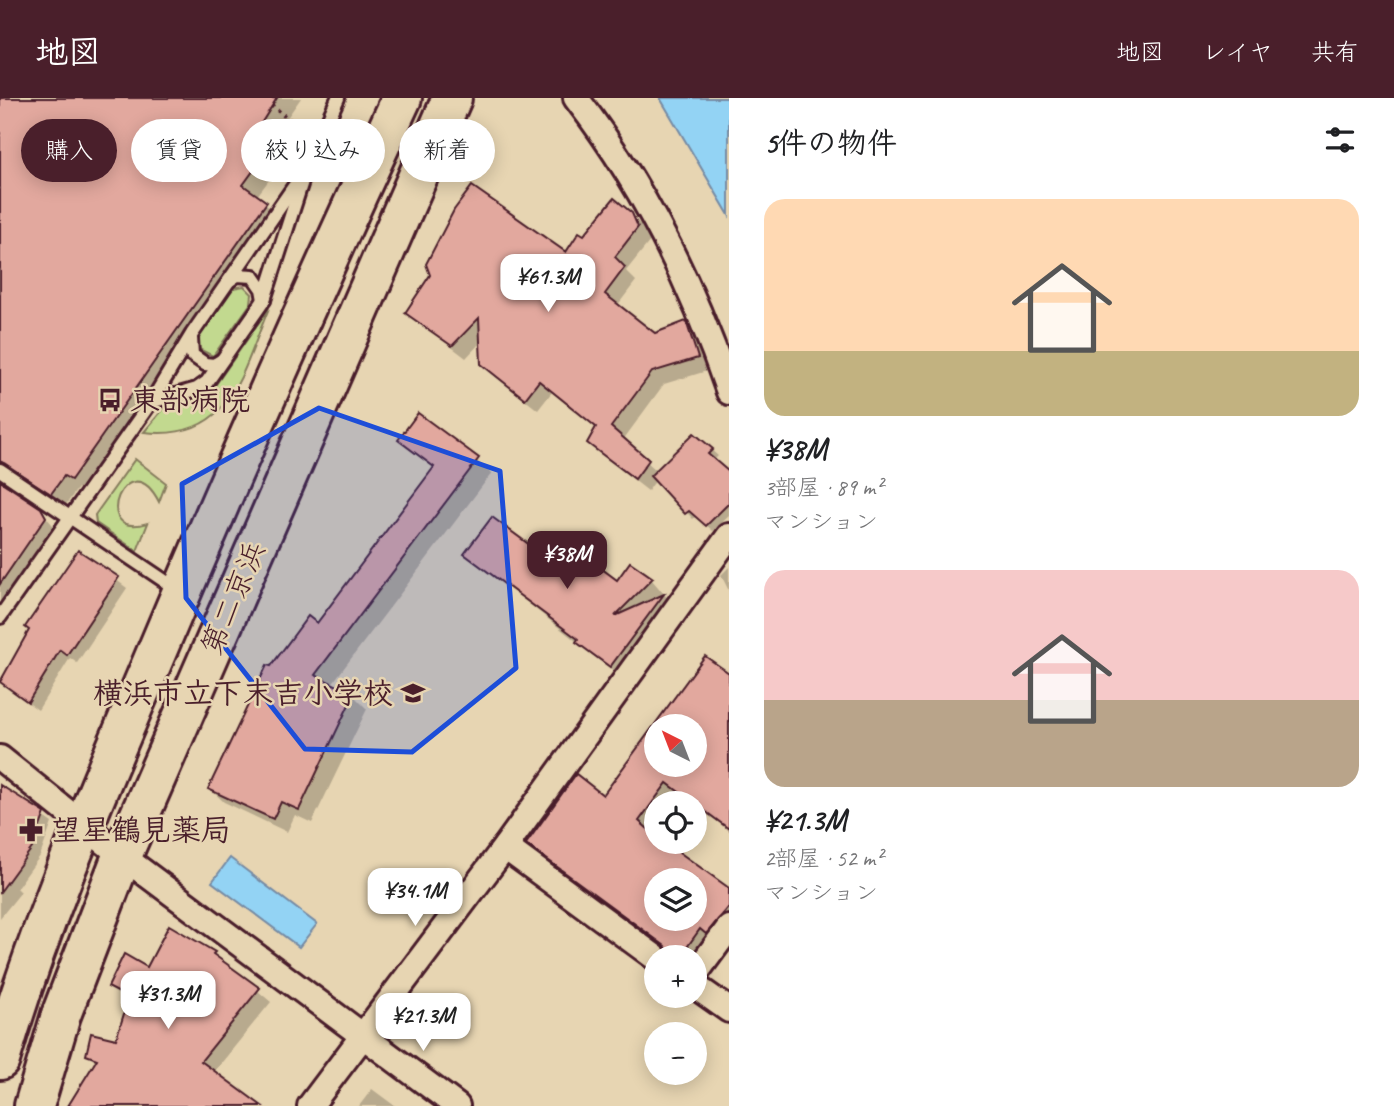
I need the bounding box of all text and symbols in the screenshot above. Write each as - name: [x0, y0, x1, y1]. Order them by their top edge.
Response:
- text: 地図: [35, 31, 101, 73]
- text: 地図: [1116, 37, 1164, 67]
- text: レイヤ: [1202, 37, 1273, 67]
- text: 共有: [1311, 37, 1359, 67]
- chip: 購入: [21, 119, 117, 182]
- chip: 賃貸: [131, 119, 227, 182]
- chip: 絞り込み: [241, 119, 385, 182]
- chip: 新着: [399, 119, 495, 182]
- icon: filters: [1321, 121, 1359, 159]
- text: 5件の物件: [764, 124, 897, 162]
- icon: home: [999, 245, 1125, 371]
- pin: ¥61.3M: [491, 254, 605, 314]
- text: ¥61.3M: [516, 262, 580, 291]
- place label: 東部病院: [130, 381, 250, 419]
- bus stop icon: 東部病院: [96, 386, 124, 414]
- text: ¥38M: [764, 430, 826, 468]
- text: 3部屋 · 89 m²: [764, 473, 882, 502]
- text: マンション: [764, 507, 878, 536]
- pin: ¥38M: [526, 532, 608, 591]
- street label: 第二京浜: [192, 535, 274, 661]
- text: ¥38M: [543, 539, 591, 568]
- icon: home: [999, 616, 1125, 742]
- place label: 横浜市立下末吉小学校: [93, 674, 393, 712]
- school or university icon: 横浜市立下末吉小学校: [399, 679, 427, 707]
- north arrow: [644, 714, 707, 777]
- map controls: [644, 714, 707, 1085]
- button: locate: [644, 791, 707, 854]
- text: ¥21.3M: [764, 801, 846, 839]
- place label: 望星鶴見薬局: [51, 811, 231, 849]
- pharmacy icon: 望星鶴見薬局: [17, 816, 45, 844]
- text: 2部屋 · 52 m²: [764, 844, 882, 873]
- pin: ¥34.1M: [358, 868, 472, 928]
- button: layers: [644, 868, 707, 931]
- text: ¥34.1M: [384, 876, 446, 905]
- text: マンション: [764, 878, 878, 907]
- button: +: [644, 945, 707, 1008]
- pin: ¥31.3M: [111, 972, 225, 1031]
- text: ¥31.3M: [137, 979, 199, 1008]
- pin: ¥21.3M: [366, 993, 480, 1053]
- text: ¥21.3M: [392, 1001, 454, 1030]
- button: −: [644, 1022, 707, 1085]

